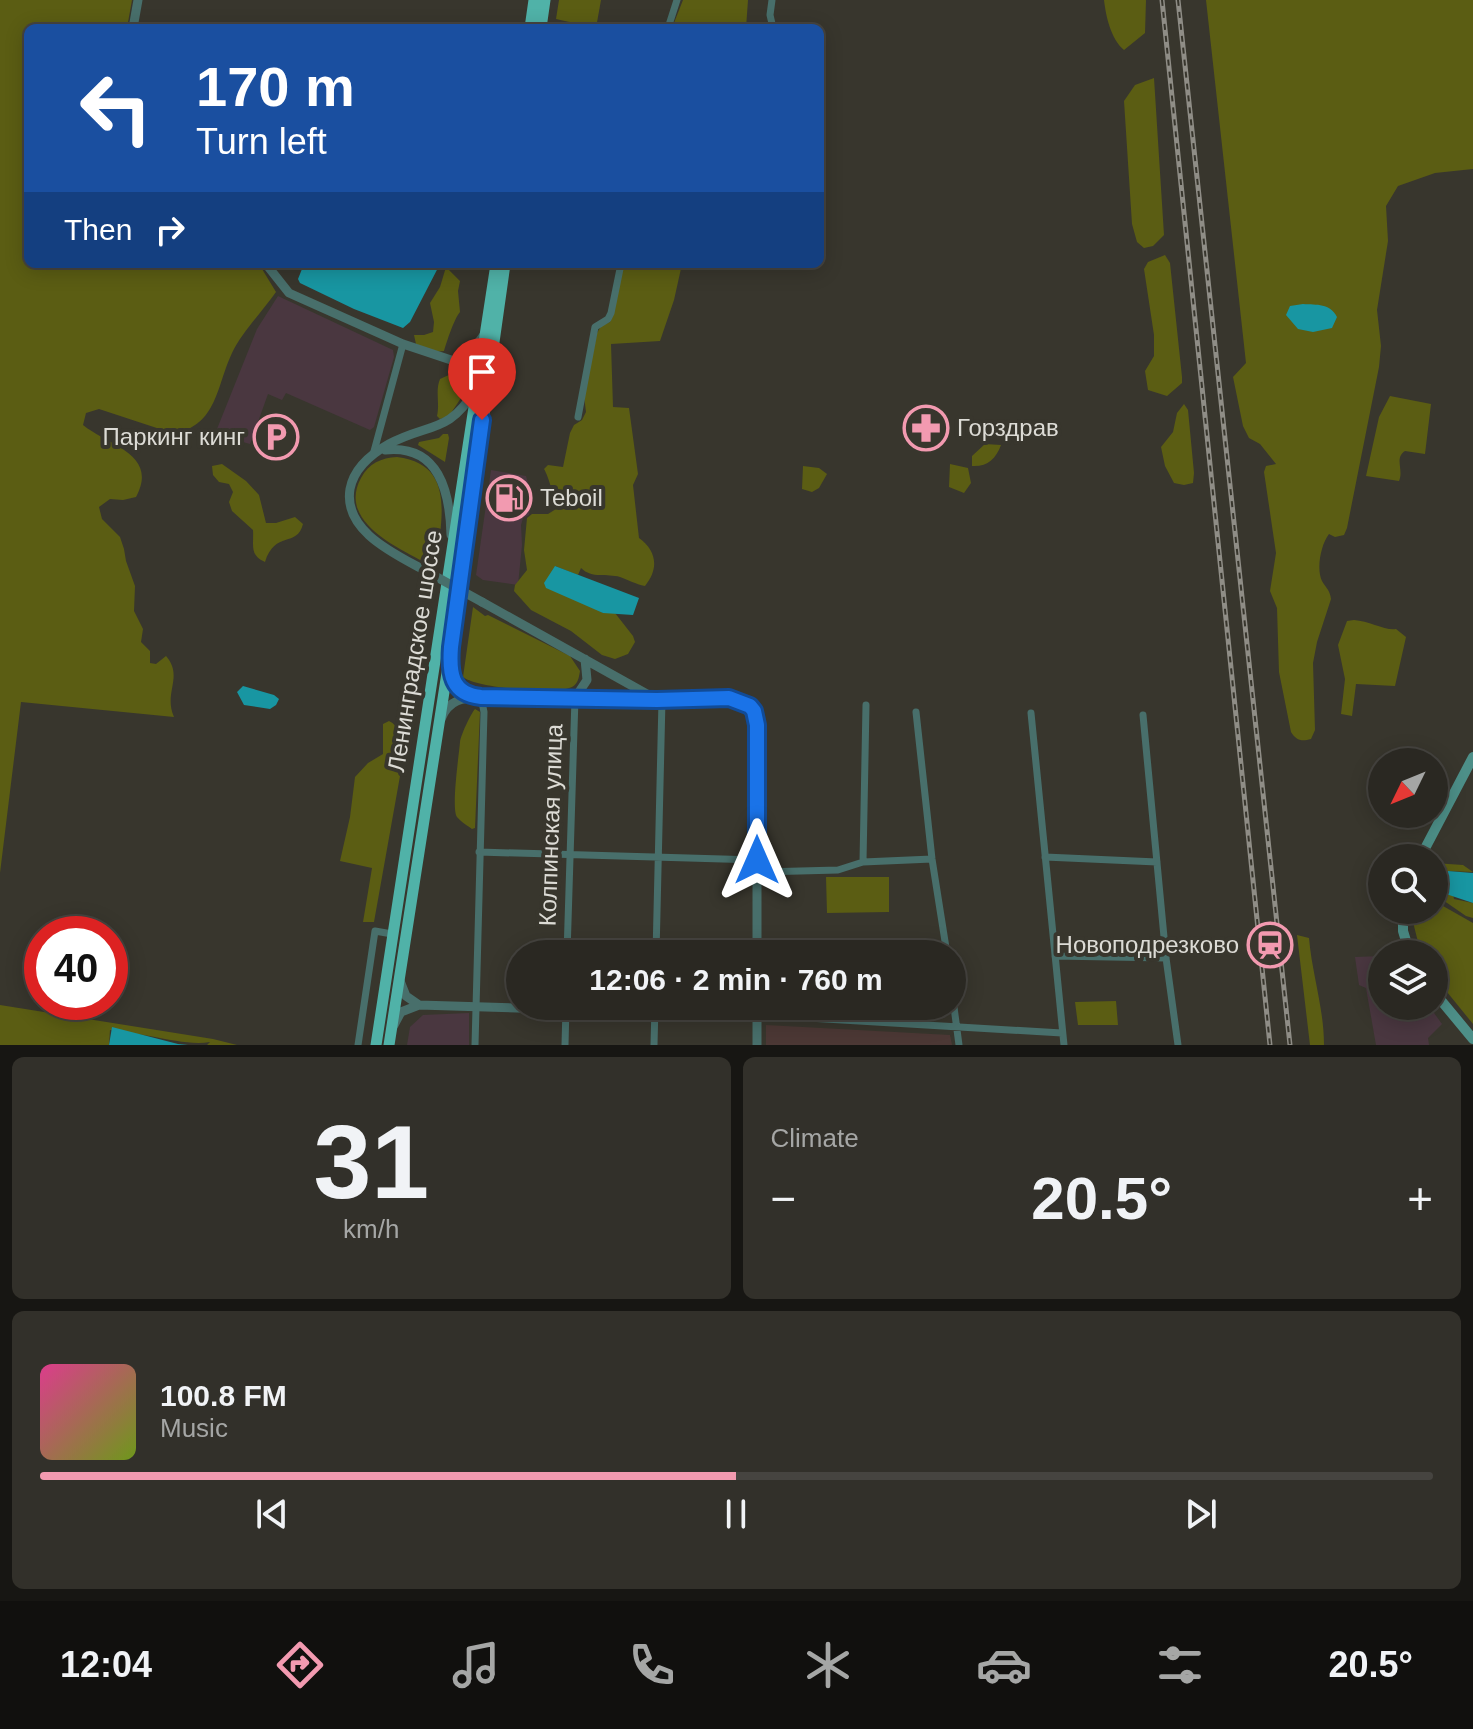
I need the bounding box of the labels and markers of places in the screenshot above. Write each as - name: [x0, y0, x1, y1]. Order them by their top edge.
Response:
- pin: [448, 338, 516, 420]
- pharmacy icon: Горздрав: [902, 404, 950, 452]
- parking icon: Паркинг кинг: [252, 413, 300, 461]
- place label: Горздрав: [957, 414, 1059, 441]
- place label: Паркинг кинг: [103, 423, 245, 450]
- fuel station icon: Teboil: [485, 474, 533, 522]
- place label: Teboil: [540, 484, 603, 511]
- station icon: Новоподрезково: [1246, 921, 1294, 969]
- place label: Новоподрезково: [1056, 931, 1239, 958]

